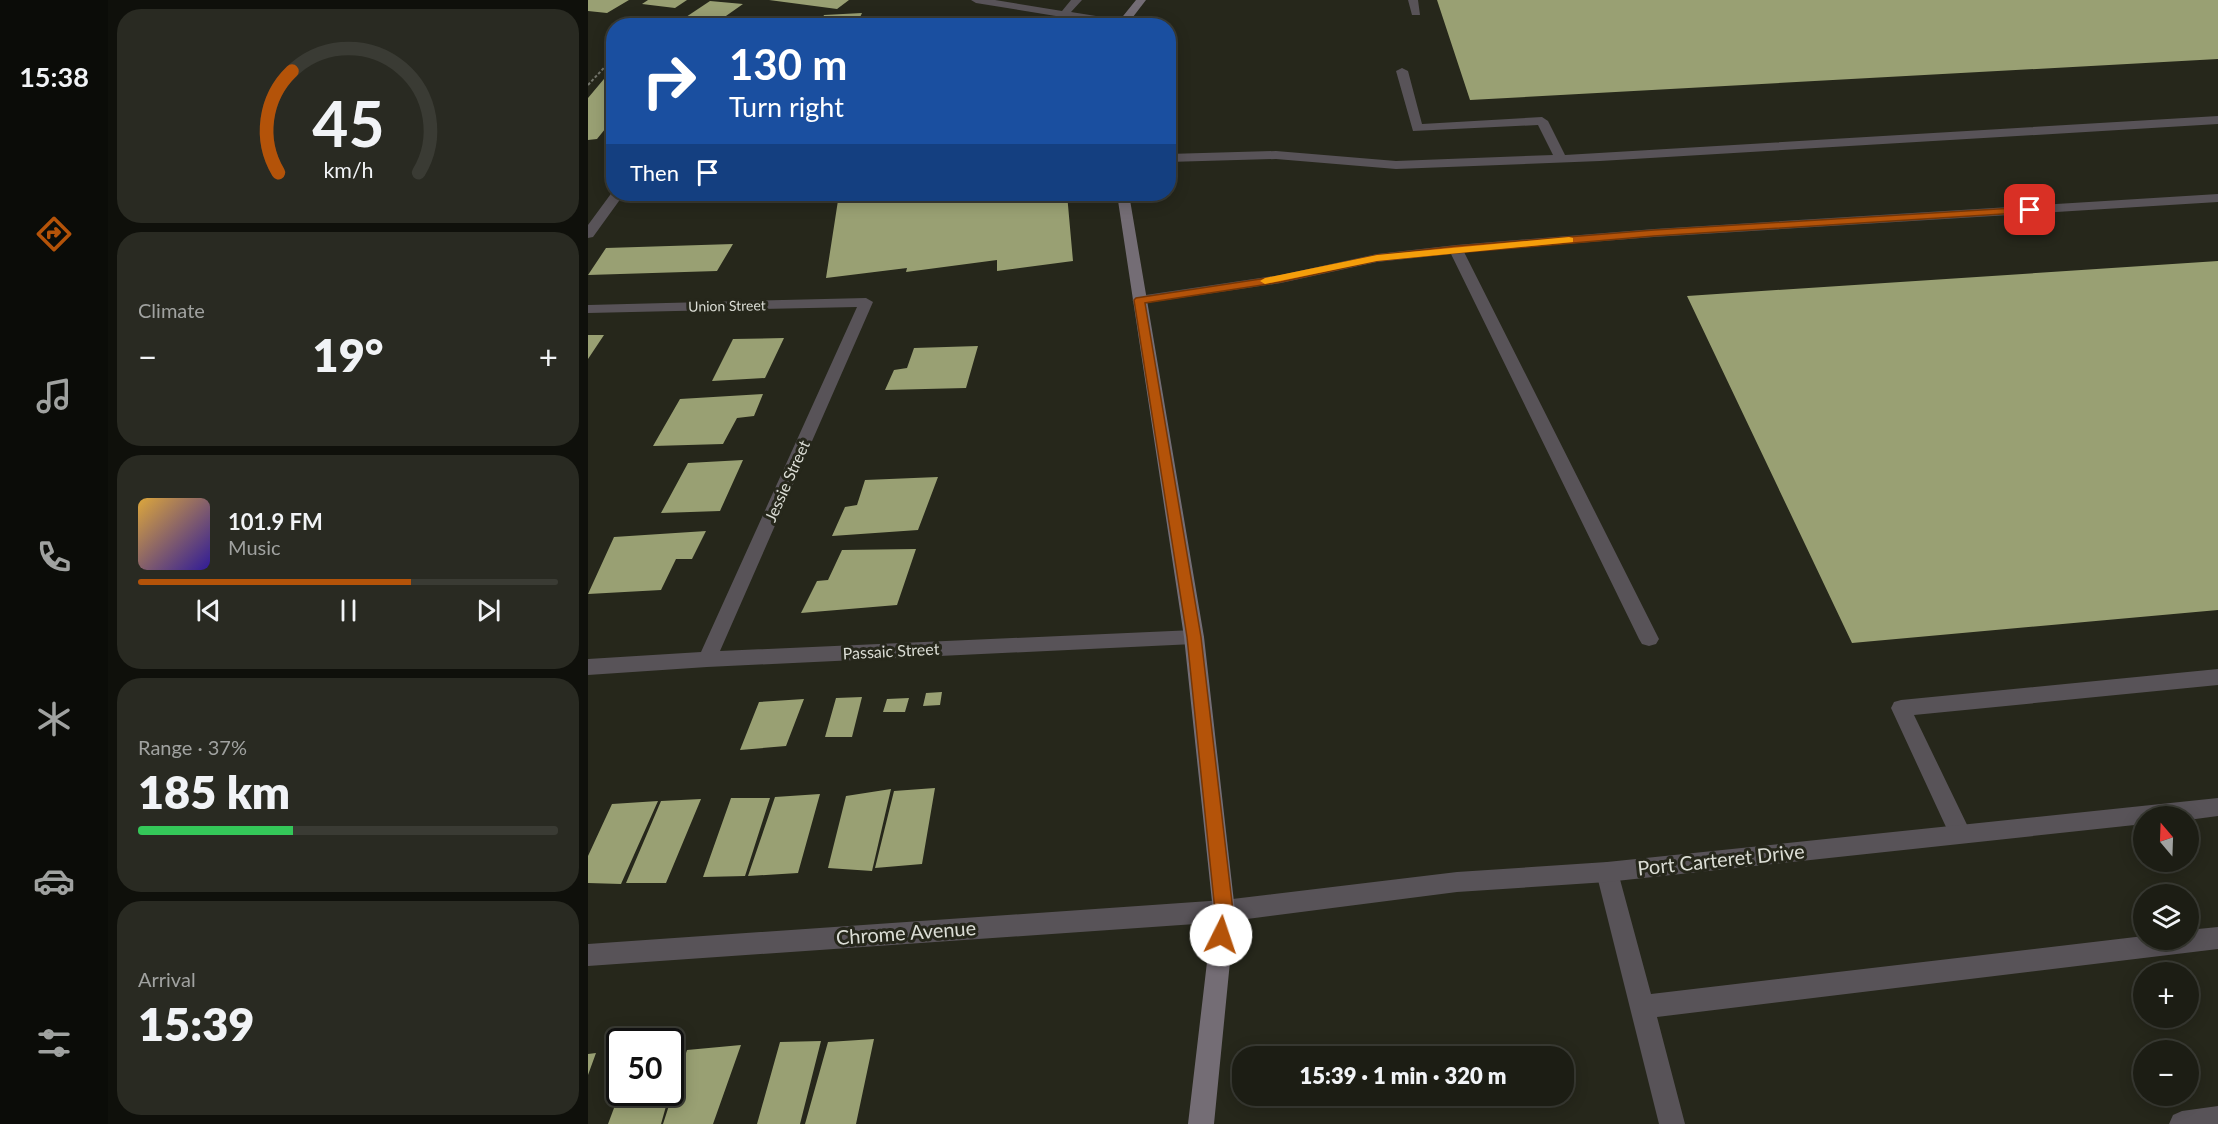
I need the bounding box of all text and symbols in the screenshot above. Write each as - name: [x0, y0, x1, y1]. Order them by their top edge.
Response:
- text: 130 m: [729, 39, 847, 89]
- icon: right: [630, 42, 708, 120]
- text: 15:38: [19, 60, 89, 93]
- text: 45: [312, 85, 384, 160]
- text: Turn right: [729, 90, 844, 123]
- icon: arrive: [691, 156, 724, 189]
- text: km/h: [323, 157, 373, 183]
- text: Then: [630, 159, 679, 186]
- pin: [2004, 184, 2055, 235]
- icon: arrive: [2013, 193, 2046, 226]
- icon: directions: [33, 213, 75, 255]
- street label: Union Street: [688, 296, 766, 315]
- text: Climate: [138, 298, 205, 322]
- text: 19°: [313, 328, 383, 382]
- text: −: [138, 336, 157, 376]
- text: +: [539, 336, 558, 376]
- icon: music: [33, 375, 75, 417]
- street label: Jessie Street: [760, 437, 813, 525]
- text: 101.9 FM: [228, 508, 323, 535]
- text: Music: [228, 535, 281, 559]
- icon: phone: [33, 536, 75, 578]
- icon: previous: [192, 594, 225, 627]
- icon: pause: [332, 594, 365, 627]
- icon: next: [472, 594, 505, 627]
- street label: Passaic Street: [842, 638, 940, 663]
- icon: climate: [33, 698, 75, 740]
- text: Range · 37%: [138, 735, 247, 759]
- text: 185 km: [138, 765, 290, 819]
- north arrow: [2133, 806, 2199, 872]
- map controls: [2133, 806, 2199, 1106]
- street label: Port Carteret Drive: [1636, 838, 1806, 880]
- icon: car: [33, 860, 75, 902]
- button: layers: [2133, 884, 2199, 950]
- position arrow: [1189, 903, 1253, 967]
- street label: Chrome Avenue: [835, 915, 977, 949]
- button: +: [2133, 962, 2199, 1028]
- text: Arrival: [138, 967, 196, 991]
- text: 15:39: [138, 997, 254, 1051]
- icon: filters: [33, 1022, 75, 1064]
- speed limit sign: 50: [606, 1028, 684, 1106]
- button: −: [2133, 1040, 2199, 1106]
- text: 15:39 · 1 min · 320 m: [1300, 1062, 1506, 1089]

